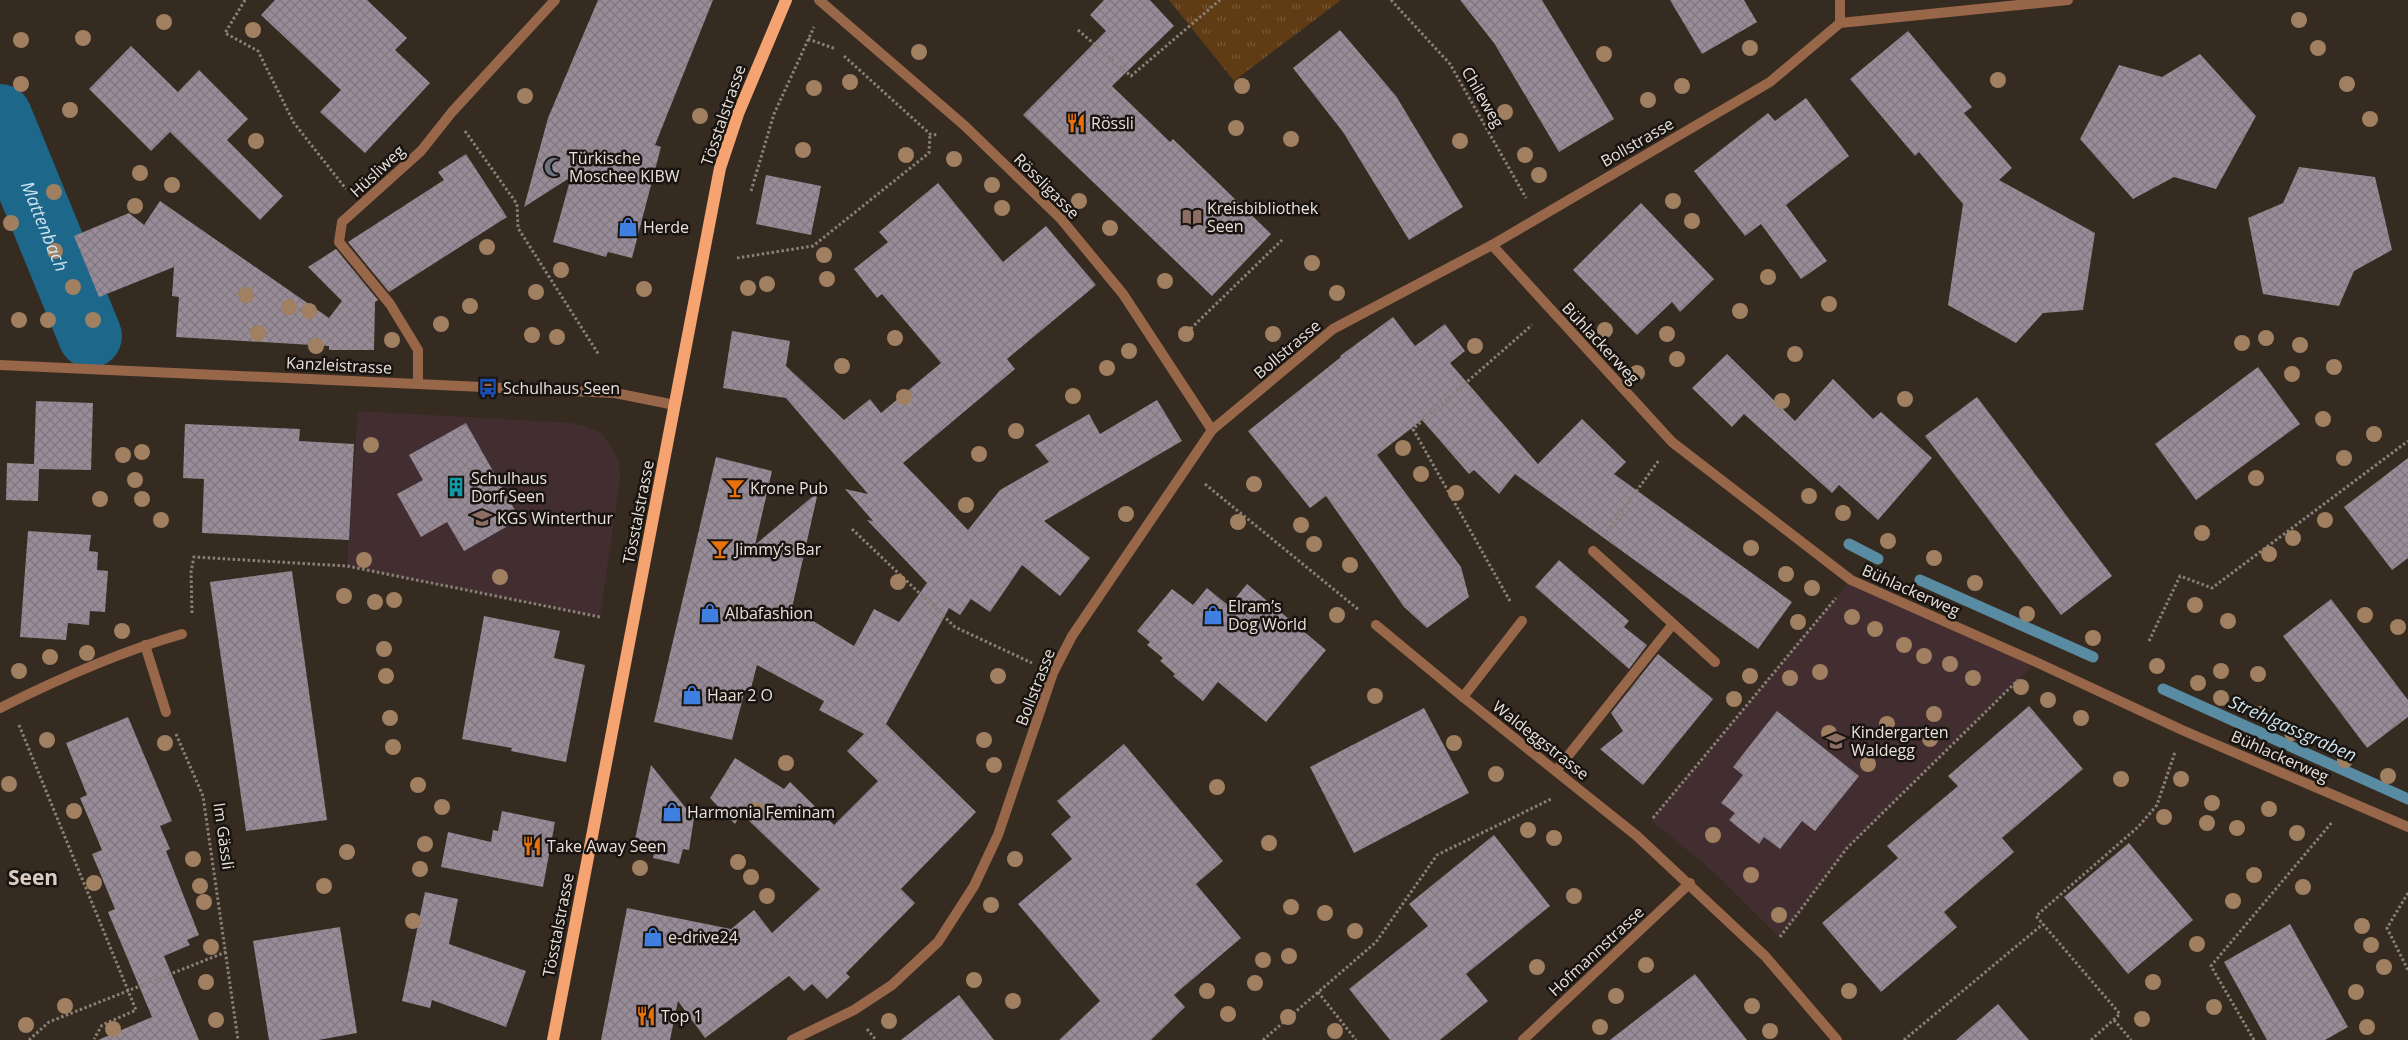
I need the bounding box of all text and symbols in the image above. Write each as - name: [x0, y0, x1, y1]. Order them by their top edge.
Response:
- street label: Tösstalstrasse: [695, 62, 751, 168]
- street label: Chileweg: [1457, 62, 1509, 132]
- restaurant icon: Rössli: [1065, 112, 1087, 134]
- place label: Rössli: [1091, 112, 1134, 134]
- street label: Bollstrasse: [1596, 112, 1678, 172]
- street label: Hüsliweg: [345, 140, 409, 202]
- place label: Türkische Moschee KIBW: [569, 147, 680, 187]
- street label: Rössligasse: [1009, 148, 1085, 224]
- mosque icon: Türkische Moschee KIBW: [543, 156, 565, 178]
- water label: Mattenbach: [16, 177, 74, 275]
- place label: Kreisbibliothek Seen: [1207, 197, 1319, 237]
- library icon: Kreisbibliothek Seen: [1181, 206, 1203, 228]
- shop icon: Herde: [617, 216, 639, 238]
- place label: Herde: [643, 216, 689, 238]
- street label: Bühlackerweg: [1557, 297, 1645, 389]
- street label: Bollstrasse: [1249, 315, 1325, 383]
- street label: Kanzleistrasse: [285, 351, 393, 379]
- bus stop icon: Schulhaus Seen: [477, 377, 499, 399]
- place label: Schulhaus Seen: [503, 377, 620, 399]
- street label: Tösstalstrasse: [617, 458, 659, 566]
- place label: Schulhaus Dorf Seen: [471, 467, 547, 507]
- building icon: Schulhaus Dorf Seen: [445, 476, 467, 498]
- bar icon: Krone Pub: [724, 477, 746, 499]
- place label: Krone Pub: [750, 477, 828, 499]
- school or university icon: KGS Winterthur: [471, 507, 493, 529]
- place label: KGS Winterthur: [497, 507, 614, 529]
- bar icon: Jimmy’s Bar: [709, 538, 731, 560]
- place label: Jimmy’s Bar: [733, 538, 822, 560]
- street label: Bühlackerweg: [1859, 559, 1964, 621]
- place label: Elram’s Dog World: [1228, 595, 1307, 635]
- shop icon: Albafashion: [699, 602, 721, 624]
- place label: Albafashion: [725, 602, 813, 624]
- shop icon: Elram’s Dog World: [1202, 604, 1224, 626]
- street label: Bollstrasse: [1010, 645, 1060, 729]
- shop icon: Haar 2 O: [681, 684, 703, 706]
- place label: Haar 2 O: [707, 684, 773, 706]
- water label: Strehlgassgraben: [2225, 689, 2361, 767]
- street label: Waldeggstrasse: [1488, 695, 1594, 785]
- place label: Kindergarten Waldegg: [1851, 721, 1949, 761]
- street label: Bühlackerweg: [2228, 725, 2333, 787]
- school or university icon: Kindergarten Waldegg: [1825, 730, 1847, 752]
- street label: Im Gässli: [208, 801, 240, 871]
- shop icon: Harmonia Feminam: [661, 801, 683, 823]
- place label: Harmonia Feminam: [687, 801, 835, 823]
- restaurant icon: Take Away Seen: [521, 835, 543, 857]
- place label: Take Away Seen: [547, 835, 666, 857]
- district label: Seen: [8, 863, 58, 891]
- street label: Tösstalstrasse: [537, 871, 579, 979]
- street label: Hofmannstrasse: [1543, 901, 1649, 1001]
- shop icon: e-drive24: [642, 926, 664, 948]
- place label: e-drive24: [668, 926, 738, 948]
- restaurant icon: Top 1: [635, 1005, 657, 1027]
- place label: Top 1: [661, 1005, 703, 1027]

